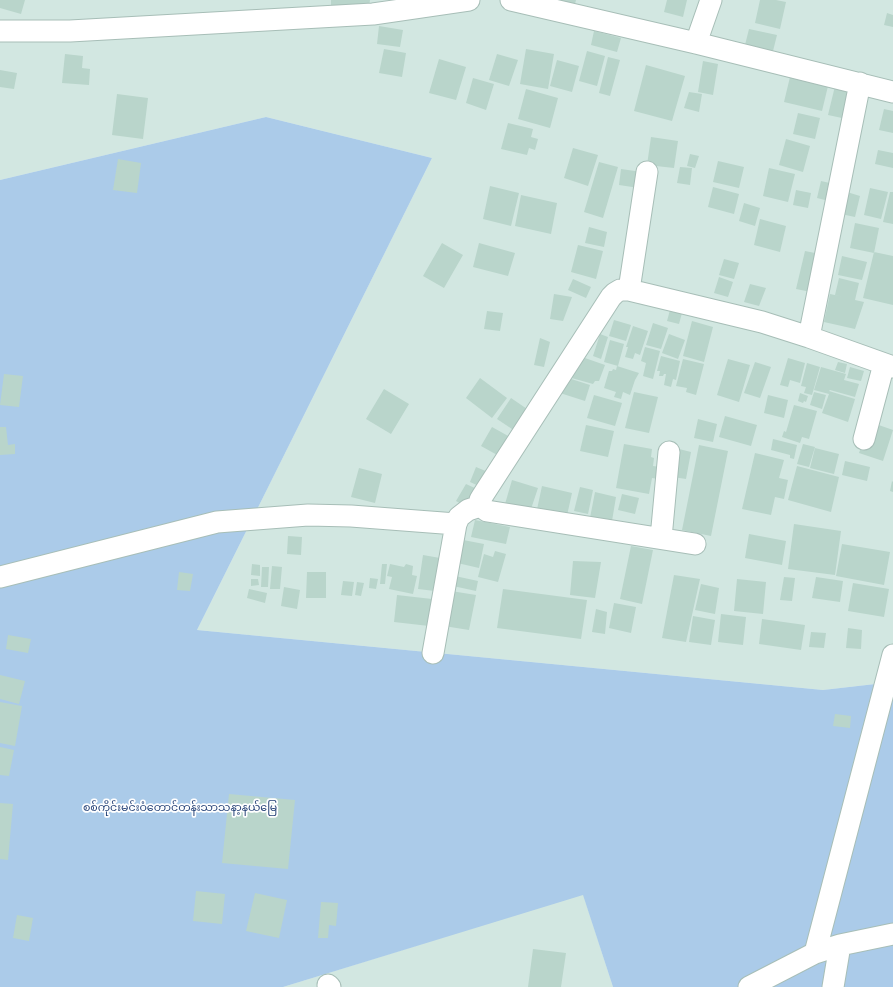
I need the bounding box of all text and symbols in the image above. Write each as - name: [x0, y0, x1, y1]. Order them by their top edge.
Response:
- park label: စစ်ကိုင်းမင်းဝံတောင်တန်းသာသနာ့နယ်မြေ: [83, 801, 277, 815]

